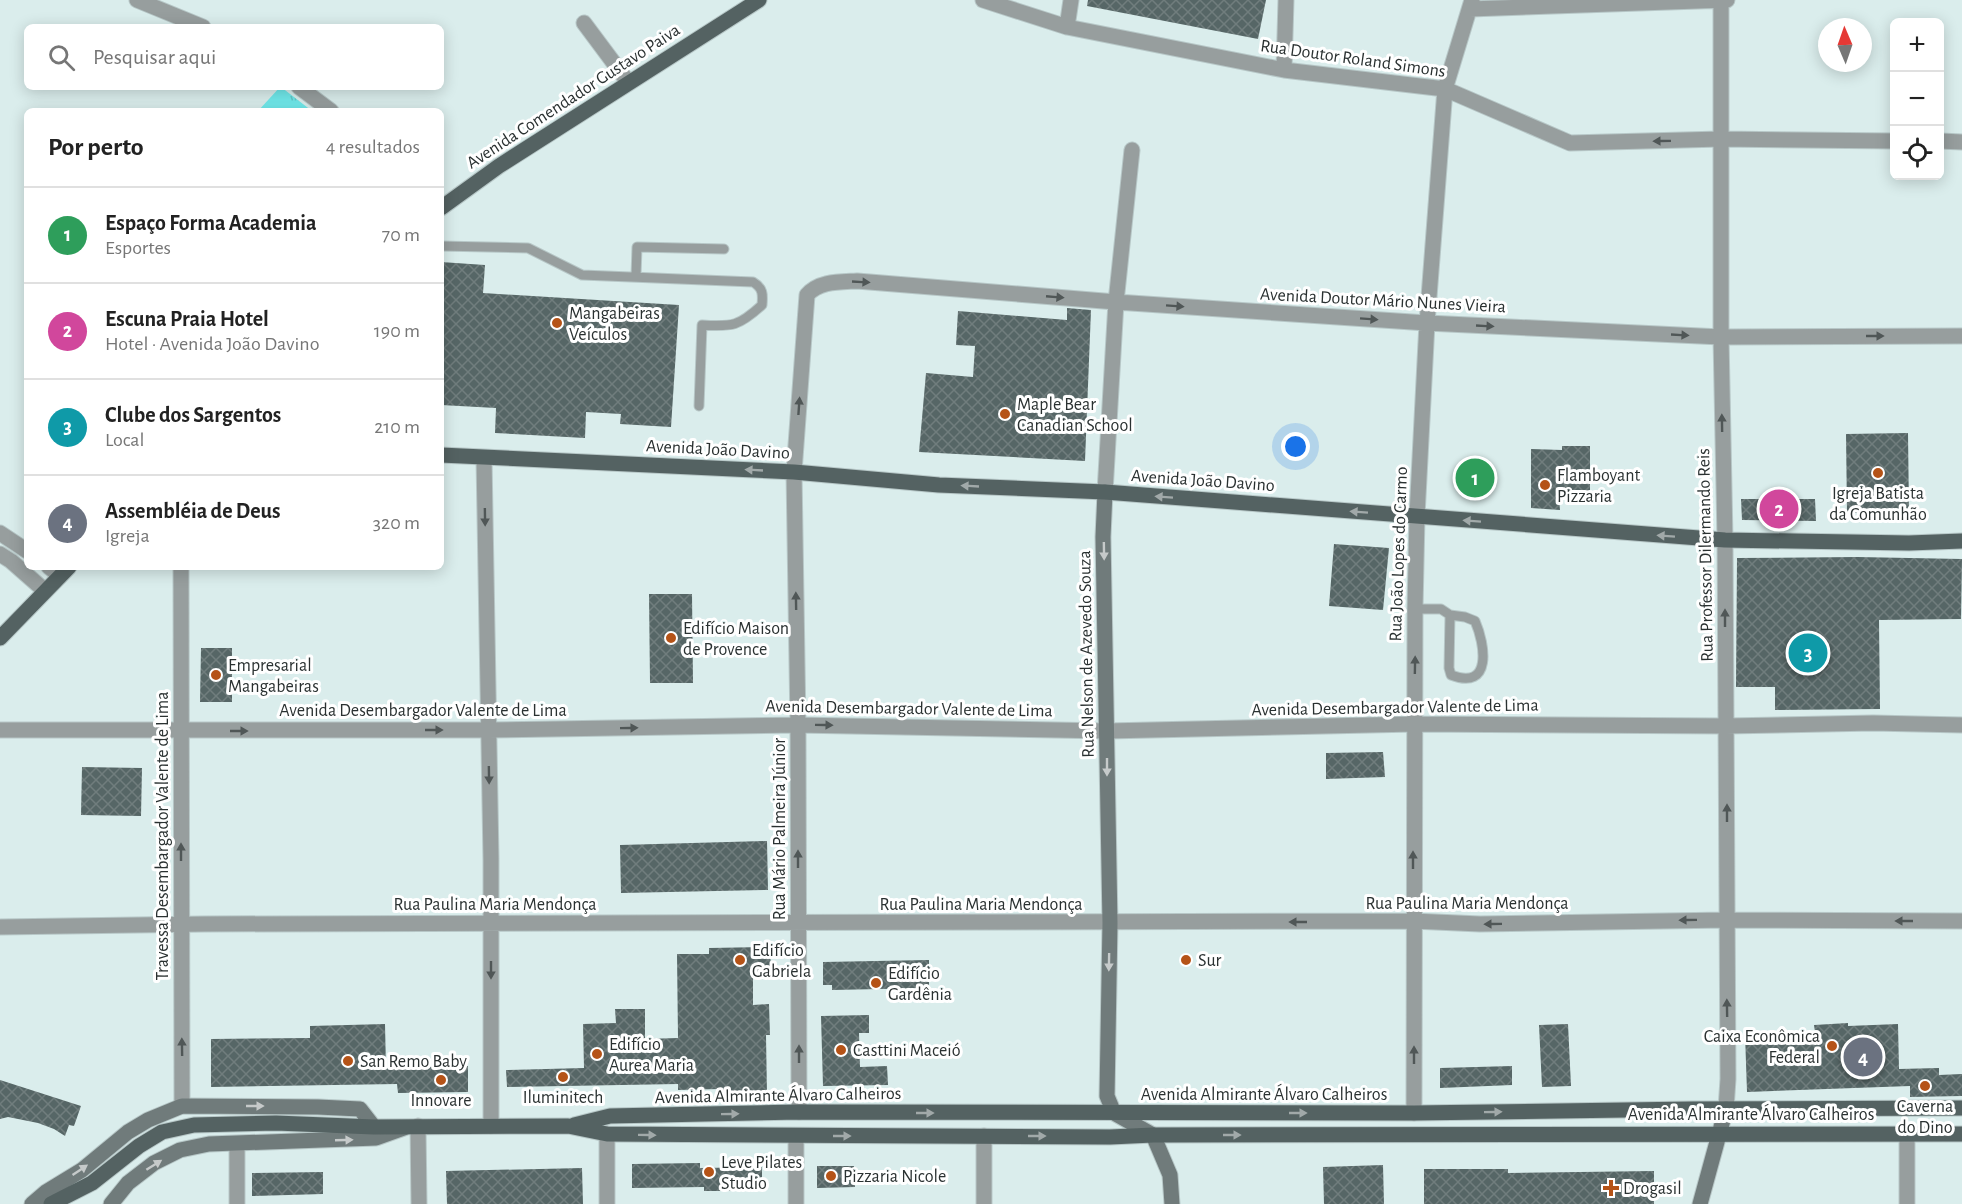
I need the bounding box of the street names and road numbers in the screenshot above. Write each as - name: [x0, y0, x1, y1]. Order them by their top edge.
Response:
- street label: Avenida Comendador Gustavo Paiva: [464, 21, 683, 173]
- street label: Rua Doutor Roland Simons: [1259, 37, 1447, 81]
- street label: Avenida Doutor Mário Nunes Vieira: [1260, 286, 1506, 316]
- street label: Avenida João Davino: [646, 437, 790, 463]
- street label: Rua Professor Dilermando Reis: [1695, 448, 1717, 662]
- street label: Rua João Lopes do Carmo: [1387, 466, 1411, 642]
- street label: Avenida João Davino: [1131, 467, 1276, 495]
- street label: Rua Nelson de Azevedo Souza: [1076, 550, 1098, 758]
- street label: Travessa Desembargador Valente de Lima: [154, 691, 172, 981]
- street label: Avenida Desembargador Valente de Lima: [1251, 696, 1539, 720]
- street label: Avenida Desembargador Valente de Lima: [765, 697, 1053, 721]
- street label: Avenida Desembargador Valente de Lima: [279, 702, 567, 720]
- street label: Rua Mário Palmeira Júnior: [771, 738, 789, 920]
- street label: Rua Paulina Maria Mendonça: [1365, 895, 1569, 913]
- street label: Rua Paulina Maria Mendonça: [393, 896, 597, 914]
- street label: Rua Paulina Maria Mendonça: [879, 896, 1083, 914]
- street label: Avenida Almirante Álvaro Calheiros: [654, 1082, 902, 1107]
- street label: Avenida Almirante Álvaro Calheiros: [1141, 1083, 1387, 1104]
- street label: Avenida Almirante Álvaro Calheiros: [1628, 1103, 1874, 1124]

